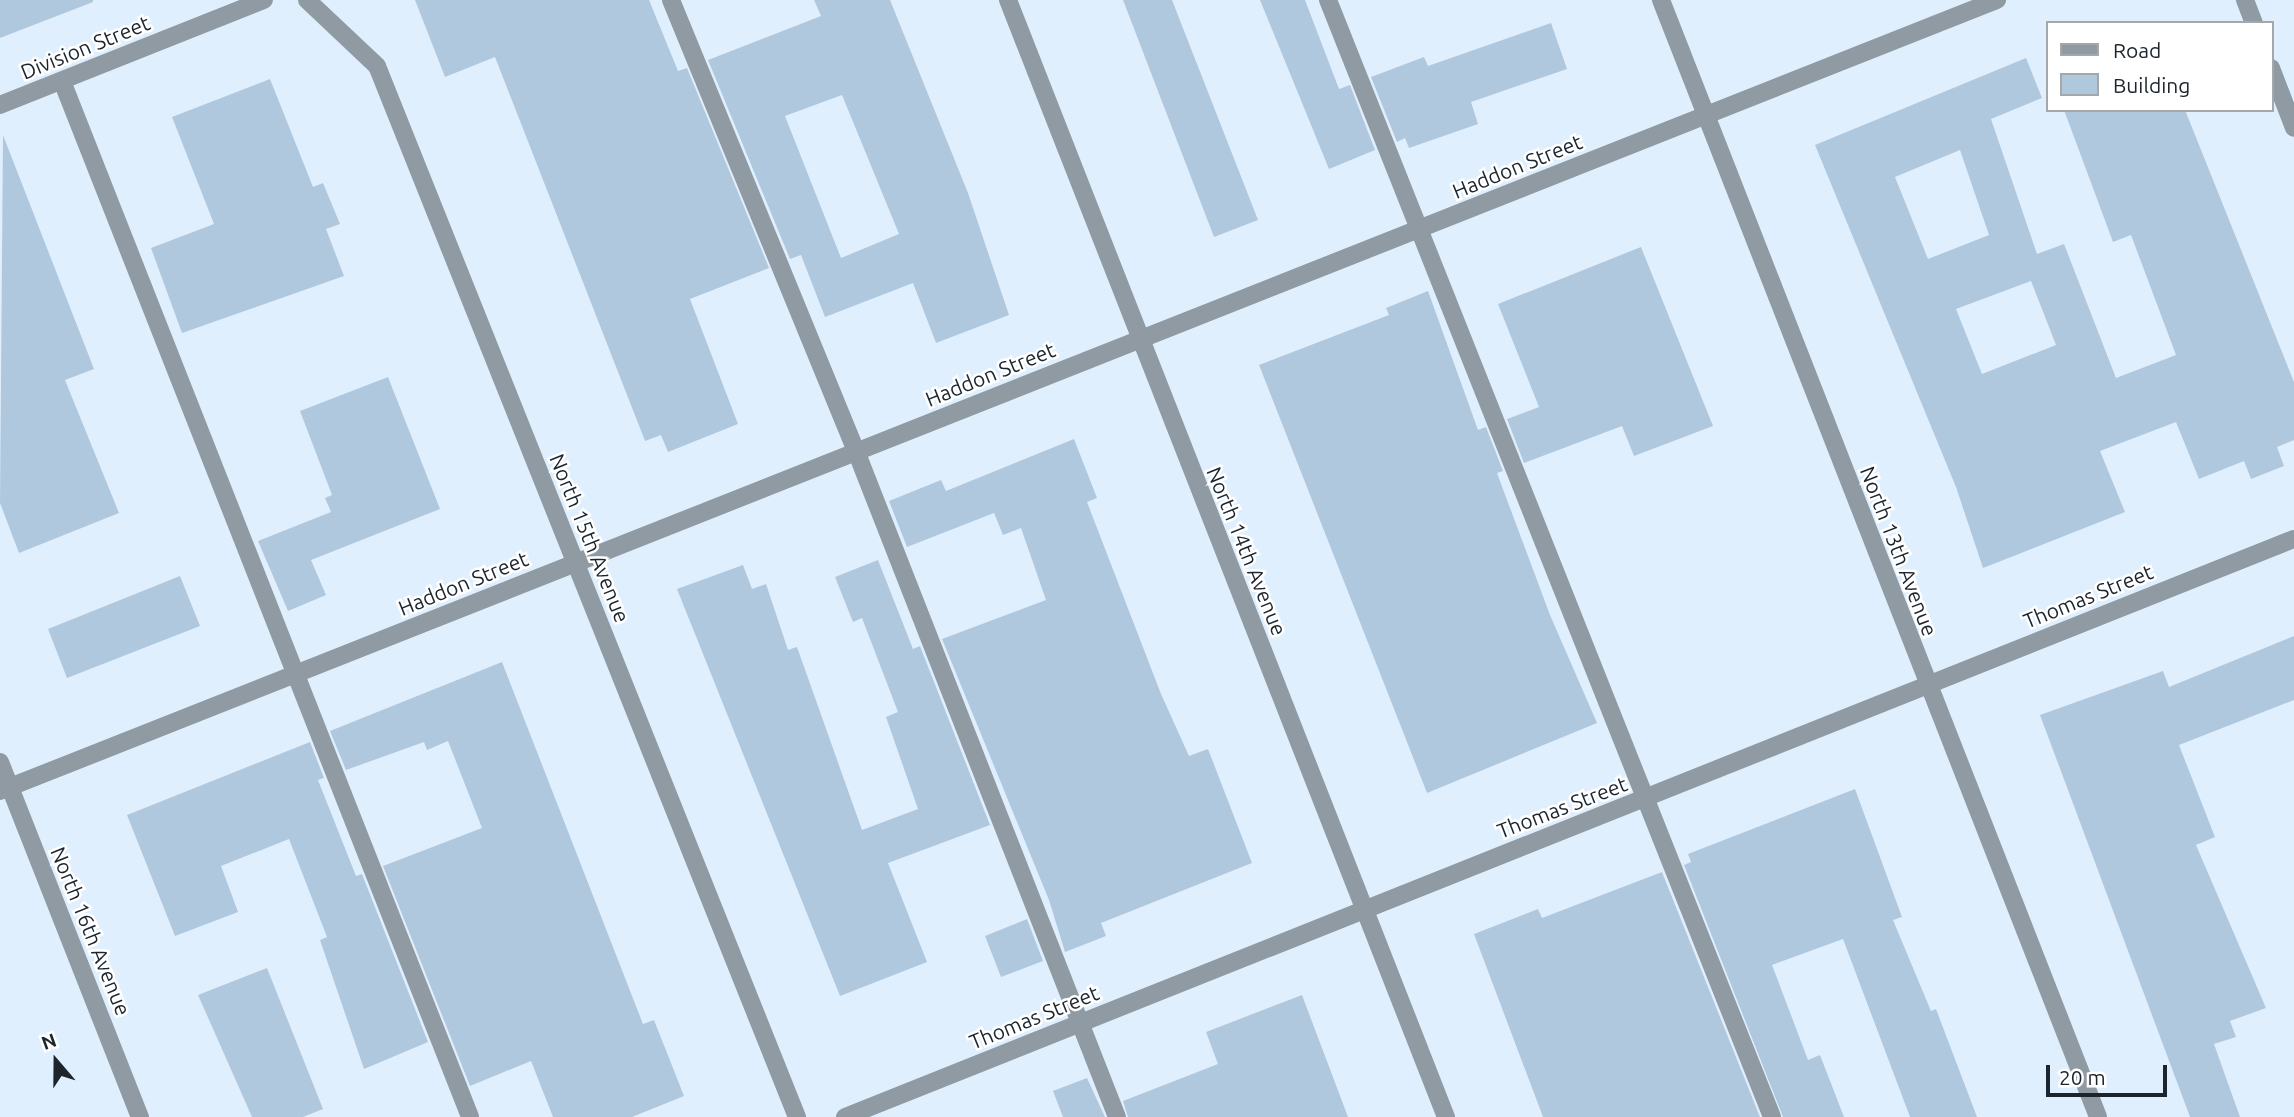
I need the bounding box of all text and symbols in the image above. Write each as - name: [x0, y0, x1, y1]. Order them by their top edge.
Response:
- street label: Division Street: [17, 10, 153, 84]
- legend: [2046, 21, 2273, 112]
- text: Road: [2113, 38, 2161, 62]
- text: Building: [2113, 73, 2190, 97]
- street label: Haddon Street: [1448, 129, 1586, 203]
- street label: Haddon Street: [921, 337, 1059, 411]
- street label: North 15th Avenue: [545, 450, 635, 626]
- street label: North 14th Avenue: [1202, 463, 1292, 639]
- street label: North 13th Avenue: [1855, 463, 1943, 639]
- street label: Haddon Street: [394, 546, 532, 620]
- street label: Thomas Street: [2020, 559, 2156, 633]
- street label: Thomas Street: [1493, 771, 1631, 843]
- street label: North 16th Avenue: [46, 843, 136, 1019]
- street label: Thomas Street: [966, 980, 1102, 1054]
- north arrow: [21, 1026, 91, 1096]
- text: N: [38, 1029, 59, 1054]
- scale bar: [2049, 1050, 2170, 1094]
- text: 20 m: [2059, 1065, 2106, 1089]

